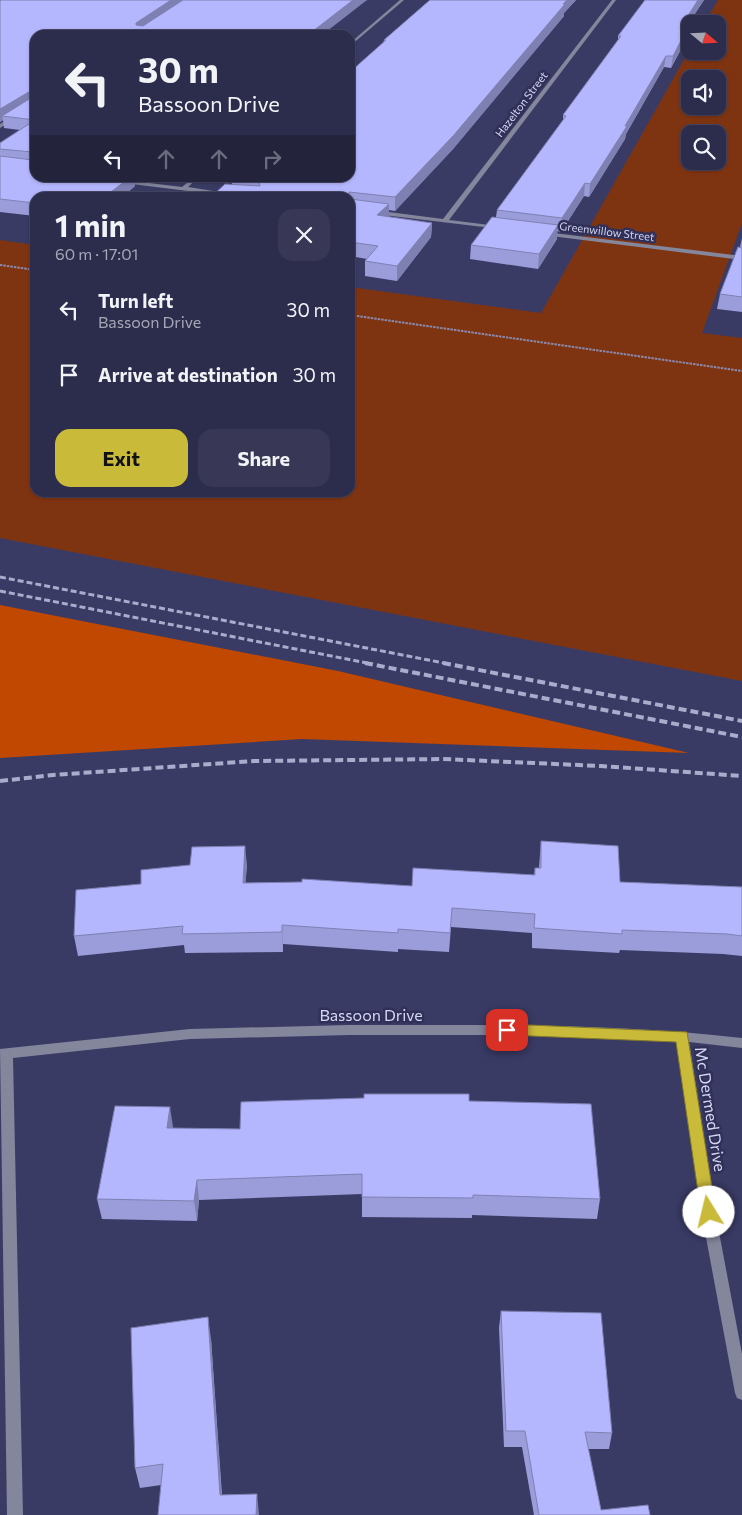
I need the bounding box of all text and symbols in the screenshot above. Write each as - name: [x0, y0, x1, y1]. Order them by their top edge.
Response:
- north arrow: [681, 15, 726, 60]
- map controls: [681, 15, 726, 170]
- text: 30 m: [138, 47, 219, 90]
- icon: left: [55, 50, 120, 115]
- street label: Hazelton Street: [492, 68, 550, 139]
- button: sound: [681, 70, 726, 115]
- text: Bassoon Drive: [138, 90, 280, 117]
- button: search: [681, 125, 726, 170]
- icon: left: [99, 145, 127, 173]
- icon: ahead: [152, 145, 180, 173]
- icon: ahead: [205, 145, 233, 173]
- icon: right: [258, 145, 286, 173]
- text: 1 min: [55, 206, 126, 243]
- button: close: [278, 209, 330, 261]
- street label: Greenwillow Street: [559, 219, 656, 243]
- text: 60 m · 17:01: [55, 244, 138, 263]
- text: Turn left: [98, 289, 173, 312]
- icon: left: [55, 296, 83, 324]
- text: 30 m: [287, 298, 330, 321]
- text: Bassoon Drive: [98, 312, 201, 331]
- icon: arrive: [55, 361, 83, 389]
- text: Arrive at destination: [98, 363, 278, 386]
- text: 30 m: [293, 363, 336, 386]
- button: Exit: [55, 429, 188, 487]
- button: Share: [198, 429, 330, 487]
- street label: Bassoon Drive: [319, 1005, 423, 1024]
- pin: [486, 1009, 528, 1051]
- icon: arrive: [493, 1016, 521, 1044]
- street label: Mc Dermed Drive: [692, 1045, 730, 1173]
- position arrow: [682, 1185, 734, 1237]

